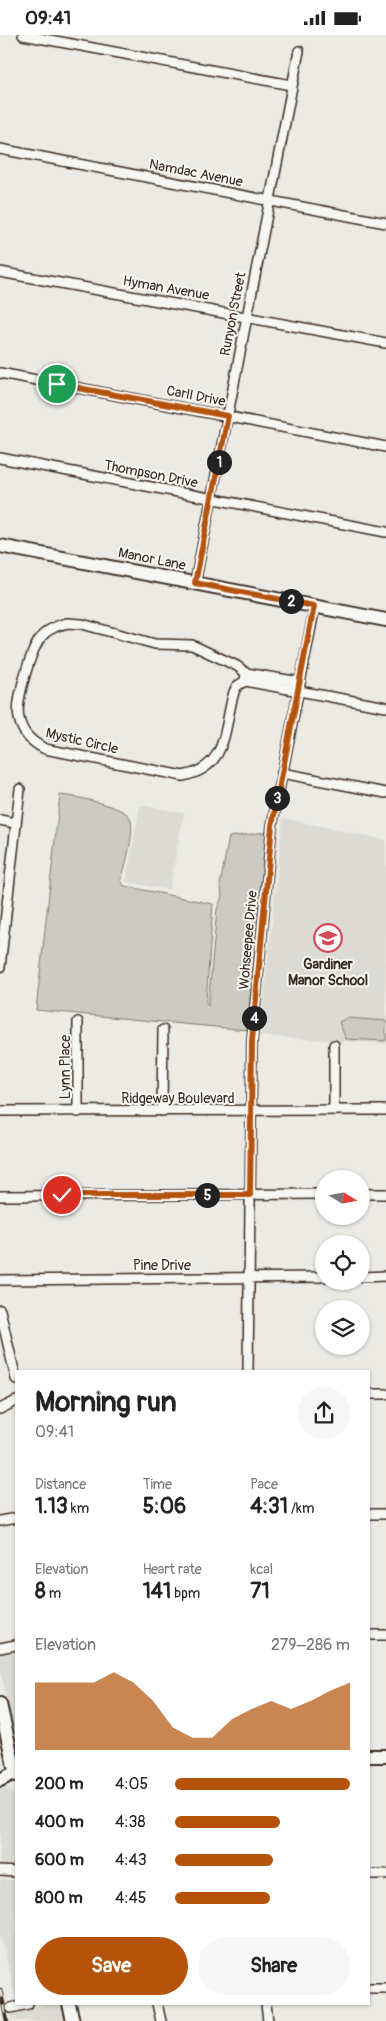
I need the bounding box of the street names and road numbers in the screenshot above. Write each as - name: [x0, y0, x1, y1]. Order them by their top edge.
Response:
- street label: Namdac Avenue: [148, 156, 244, 190]
- street label: Runyon Street: [217, 270, 250, 357]
- street label: Hyman Avenue: [122, 272, 211, 304]
- street label: Carll Drive: [165, 382, 227, 410]
- street label: Thompson Drive: [103, 457, 199, 491]
- street label: Manor Lane: [117, 544, 187, 574]
- street label: Mystic Circle: [44, 724, 120, 758]
- street label: Wohseepee Drive: [235, 890, 261, 990]
- street label: Lynn Place: [57, 1035, 74, 1099]
- street label: Ridgeway Boulevard: [121, 1090, 235, 1107]
- street label: Pine Drive: [133, 1257, 191, 1274]

